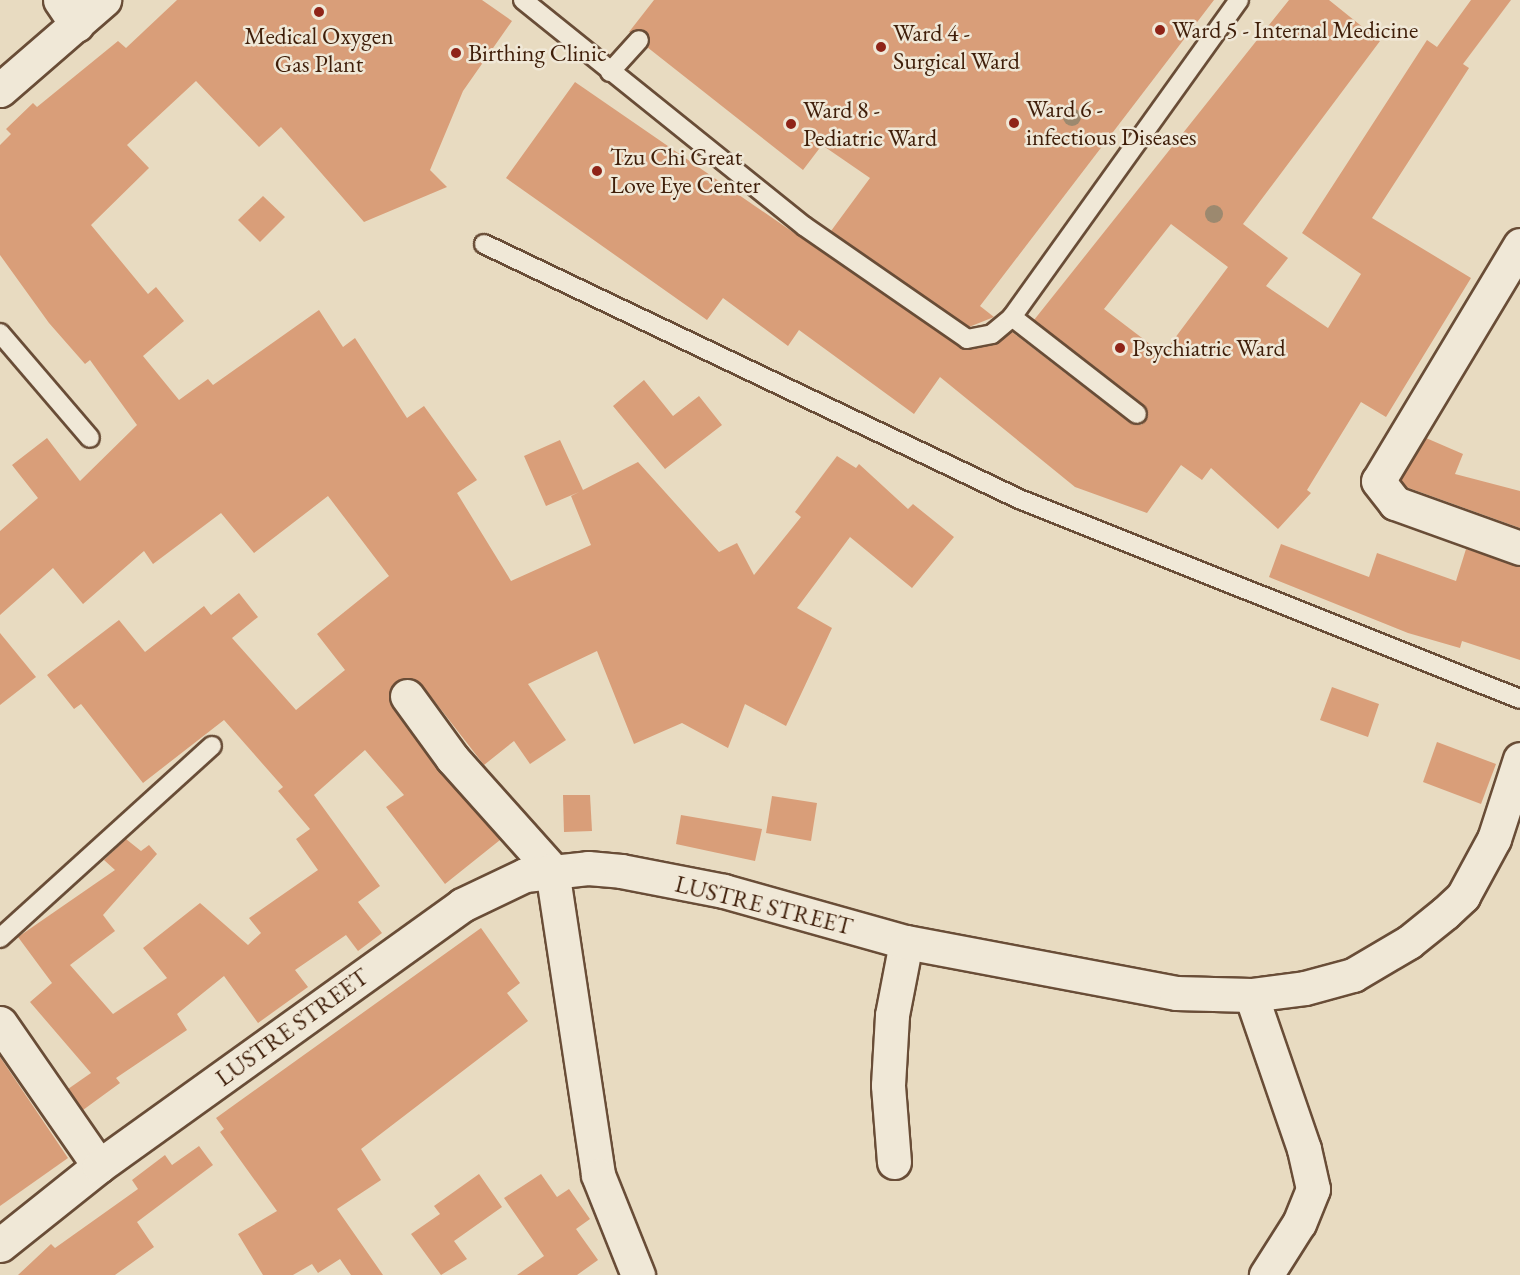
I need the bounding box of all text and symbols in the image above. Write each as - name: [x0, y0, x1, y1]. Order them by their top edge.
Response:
- marker: Medical Oxygen Gas Plant: [312, 5, 326, 19]
- place label: Ward 5 - Internal Medicine: [1172, 16, 1418, 44]
- place label: Ward 4 - Surgical Ward: [893, 19, 1020, 75]
- place label: Medical Oxygen Gas Plant: [244, 22, 394, 78]
- marker: Ward 5 - Internal Medicine: [1153, 23, 1167, 37]
- place label: Birthing Clinic: [468, 39, 607, 67]
- marker: Ward 4 - Surgical Ward: [874, 40, 888, 54]
- marker: Birthing Clinic: [449, 46, 463, 60]
- place label: Ward 6 - infectious Diseases: [1026, 95, 1196, 151]
- place label: Ward 8 - Pediatric Ward: [803, 96, 937, 152]
- marker: Ward 6 - infectious Diseases: [1007, 116, 1021, 130]
- marker: Ward 8 - Pediatric Ward: [784, 117, 798, 131]
- place label: Tzu Chi Great Love Eye Center: [610, 143, 760, 199]
- marker: Tzu Chi Great Love Eye Center: [588, 162, 606, 180]
- place label: Psychiatric Ward: [1132, 334, 1286, 362]
- marker: Psychiatric Ward: [1113, 341, 1127, 355]
- street label: LUSTRE STREET: [672, 869, 856, 941]
- street label: LUSTRE STREET: [210, 962, 374, 1092]

